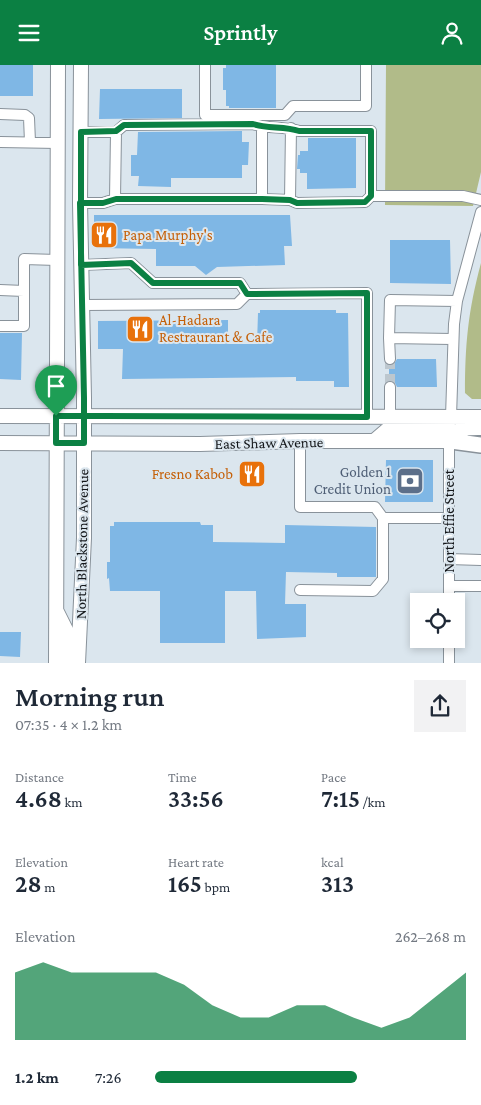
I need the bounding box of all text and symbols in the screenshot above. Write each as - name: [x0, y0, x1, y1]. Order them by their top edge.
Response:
- icon: menu: [15, 19, 43, 47]
- icon: person: [438, 19, 466, 47]
- text: Sprintly: [204, 20, 277, 45]
- restaurant icon: Papa Murphy's: [89, 220, 119, 250]
- place label: Papa Murphy's: [123, 227, 213, 244]
- place label: Al-Hadara Restraurant & Cafe: [159, 312, 273, 345]
- restaurant icon: Al-Hadara Restraurant & Cafe: [125, 314, 155, 344]
- pin: [35, 365, 77, 416]
- icon: arrive: [42, 372, 70, 400]
- street label: East Shaw Avenue: [215, 434, 324, 452]
- restaurant icon: Fresno Kabob: [237, 459, 267, 489]
- place label: Golden 1 Credit Union: [314, 464, 391, 497]
- place label: Fresno Kabob: [152, 466, 233, 482]
- bank icon: Golden 1 Credit Union: [395, 466, 425, 496]
- street label: North Blackstone Avenue: [73, 468, 91, 619]
- street label: North Effie Street: [441, 468, 457, 573]
- map controls: [410, 593, 465, 648]
- button: locate: [410, 593, 465, 648]
- button: share: [414, 680, 466, 732]
- text: Morning run: [15, 681, 164, 712]
- text: 07:35 · 4 × 1.2 km: [15, 716, 122, 733]
- text: Distance: [15, 769, 64, 785]
- text: Time: [168, 769, 197, 785]
- text: Pace: [321, 769, 346, 785]
- text: 4.68: [15, 785, 62, 812]
- text: 33:56: [168, 785, 224, 812]
- text: 7:15: [321, 785, 360, 812]
- text: km: [62, 794, 82, 810]
- text: /km: [360, 794, 386, 810]
- text: Elevation: [15, 854, 68, 870]
- text: Heart rate: [168, 854, 224, 870]
- text: kcal: [321, 854, 344, 870]
- text: 28: [15, 870, 42, 897]
- text: 165: [168, 870, 202, 897]
- text: 313: [321, 870, 354, 897]
- text: m: [42, 879, 55, 895]
- text: bpm: [202, 879, 230, 895]
- text: Elevation: [15, 928, 76, 945]
- text: 262–268 m: [395, 928, 466, 945]
- text: 1.2 km: [15, 1069, 59, 1086]
- text: 7:26: [95, 1069, 122, 1086]

